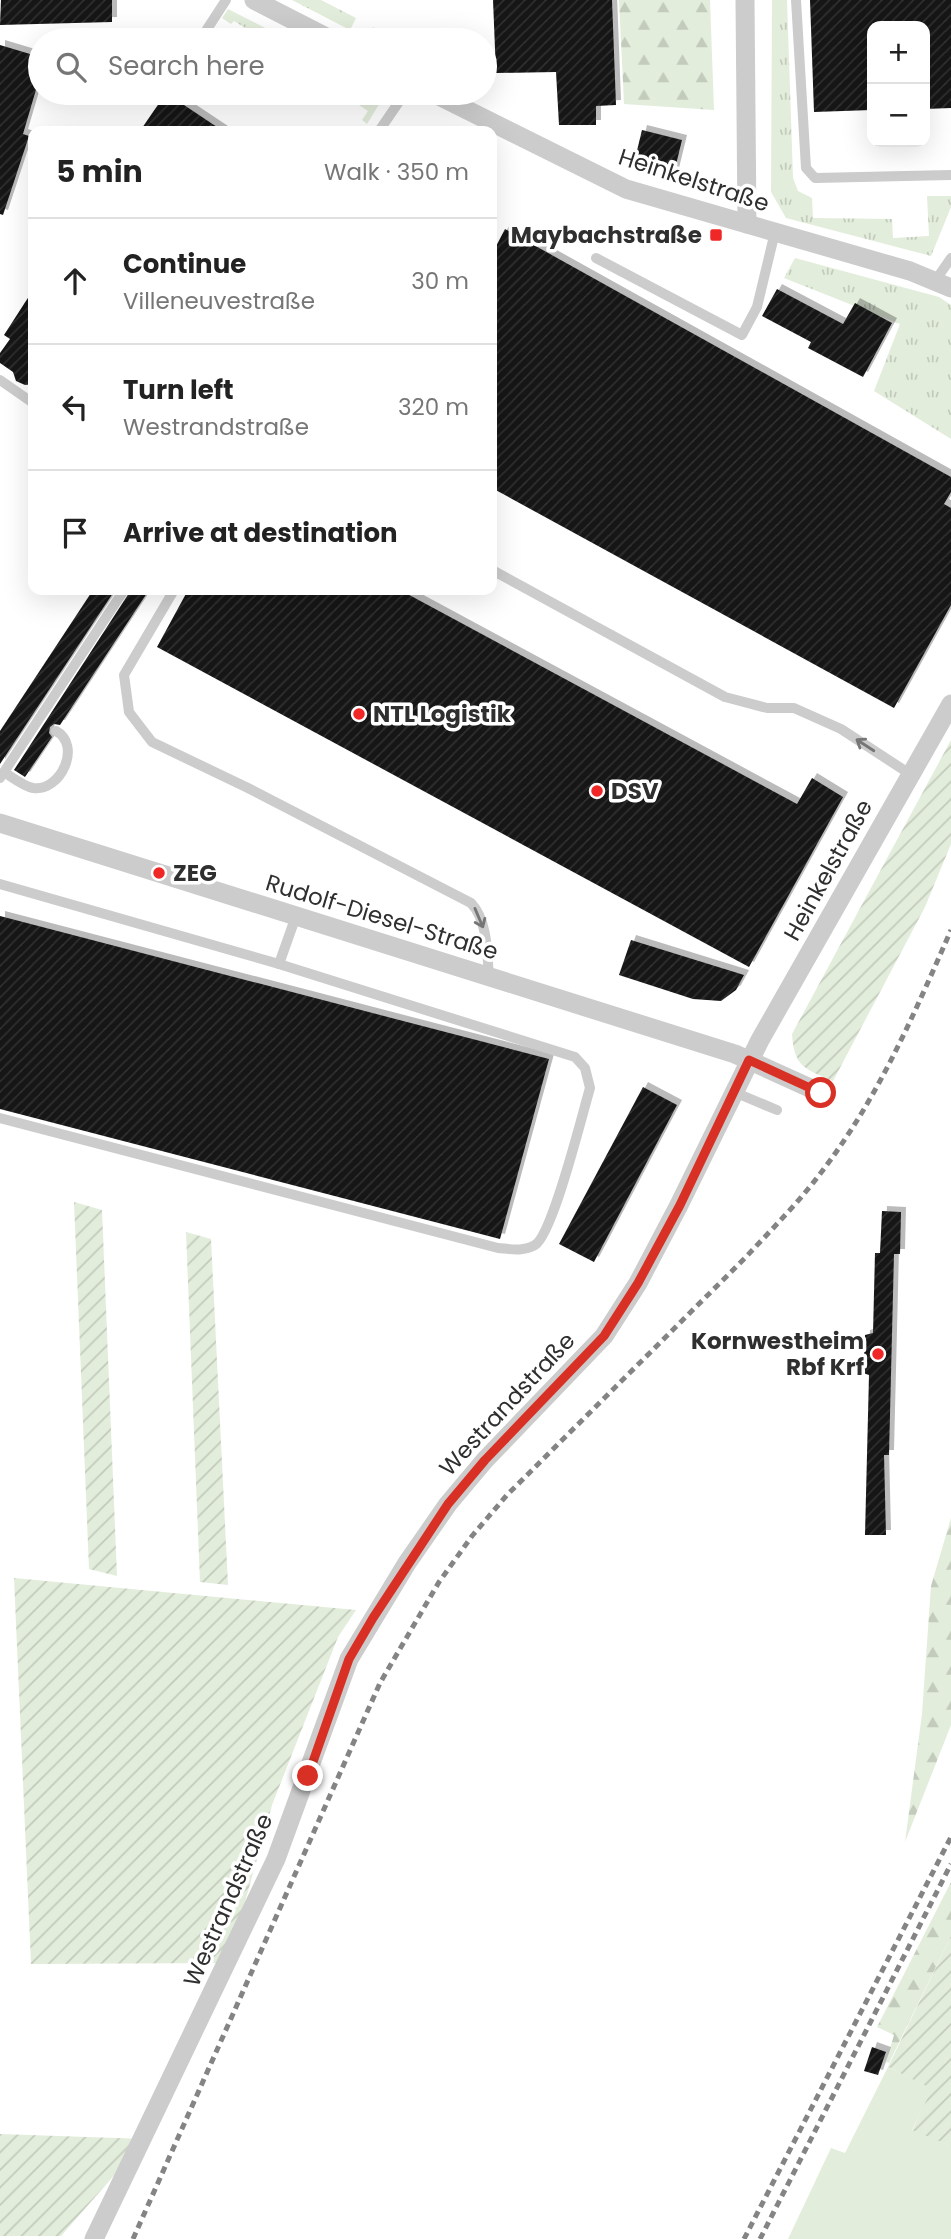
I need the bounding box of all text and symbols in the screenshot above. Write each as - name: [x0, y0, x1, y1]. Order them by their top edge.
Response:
- map controls: [867, 21, 930, 147]
- button: +: [867, 21, 930, 84]
- search box: [28, 28, 497, 105]
- icon: search: [52, 48, 90, 86]
- text: Search here: [108, 48, 265, 84]
- button: −: [867, 84, 930, 147]
- street label: Heinkelstraße: [615, 141, 773, 219]
- text: 5 min: [56, 150, 143, 193]
- text: Walk · 350 m: [324, 156, 469, 188]
- place label: Maybachstraße: [511, 219, 702, 251]
- marker: Maybachstraße: [708, 227, 724, 243]
- text: Continue: [123, 246, 246, 282]
- icon: ahead: [56, 262, 94, 300]
- text: 30 m: [411, 265, 469, 297]
- text: Villeneuvestraße: [123, 285, 315, 317]
- text: Turn left: [123, 372, 234, 408]
- icon: left: [56, 388, 94, 426]
- text: 320 m: [398, 391, 469, 423]
- text: Westrandstraße: [123, 411, 309, 443]
- icon: arrive: [56, 514, 94, 552]
- text: Arrive at destination: [123, 515, 398, 551]
- place label: NTL Logistik: [373, 698, 512, 730]
- marker: NTL Logistik: [351, 706, 367, 722]
- one-way arrow: [856, 737, 875, 752]
- place label: DSV: [611, 775, 659, 807]
- marker: DSV: [589, 783, 605, 799]
- street label: Heinkelstraße: [776, 794, 880, 946]
- place label: ZEG: [173, 857, 217, 889]
- marker: ZEG: [151, 865, 167, 881]
- street label: Rudolf-Diesel-Straße: [262, 866, 502, 968]
- one-way arrow: [473, 907, 486, 928]
- route start: [805, 1077, 836, 1108]
- street label: Westrandstraße: [432, 1325, 582, 1483]
- place label: Kornwestheim Rbf Krf: [691, 1325, 864, 1383]
- marker: Kornwestheim Rbf Krf: [870, 1346, 886, 1362]
- route end: [292, 1760, 323, 1791]
- street label: Westrandstraße: [176, 1809, 280, 1991]

